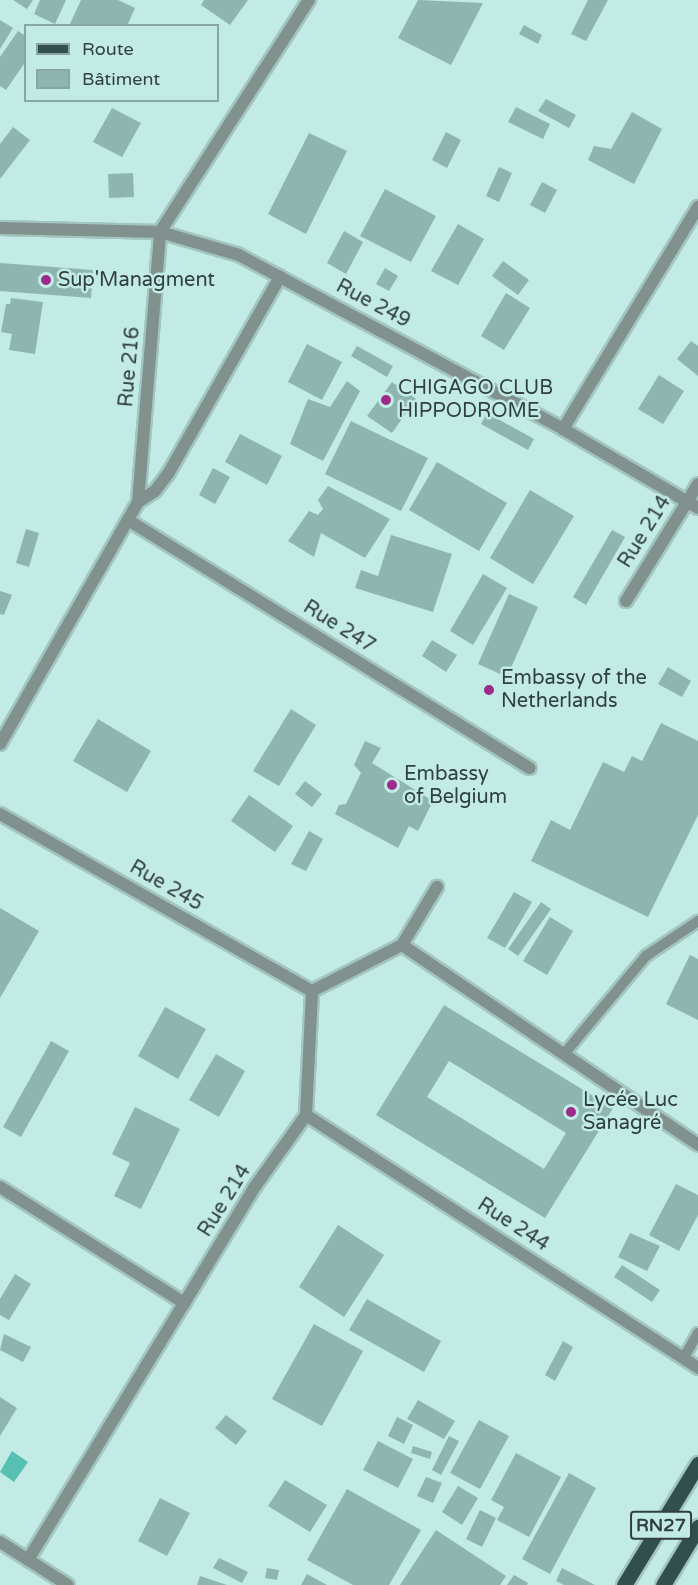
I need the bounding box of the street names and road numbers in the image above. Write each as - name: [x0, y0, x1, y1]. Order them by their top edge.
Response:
- street label: Rue 249: [332, 274, 414, 334]
- street label: Rue 216: [115, 326, 145, 408]
- street label: Rue 214: [613, 491, 677, 573]
- street label: Rue 247: [298, 595, 380, 659]
- street label: Rue 245: [125, 855, 207, 917]
- street label: Rue 214: [193, 1160, 257, 1242]
- street label: Rue 244: [473, 1193, 553, 1257]
- road number: RN27: [630, 1510, 692, 1540]

